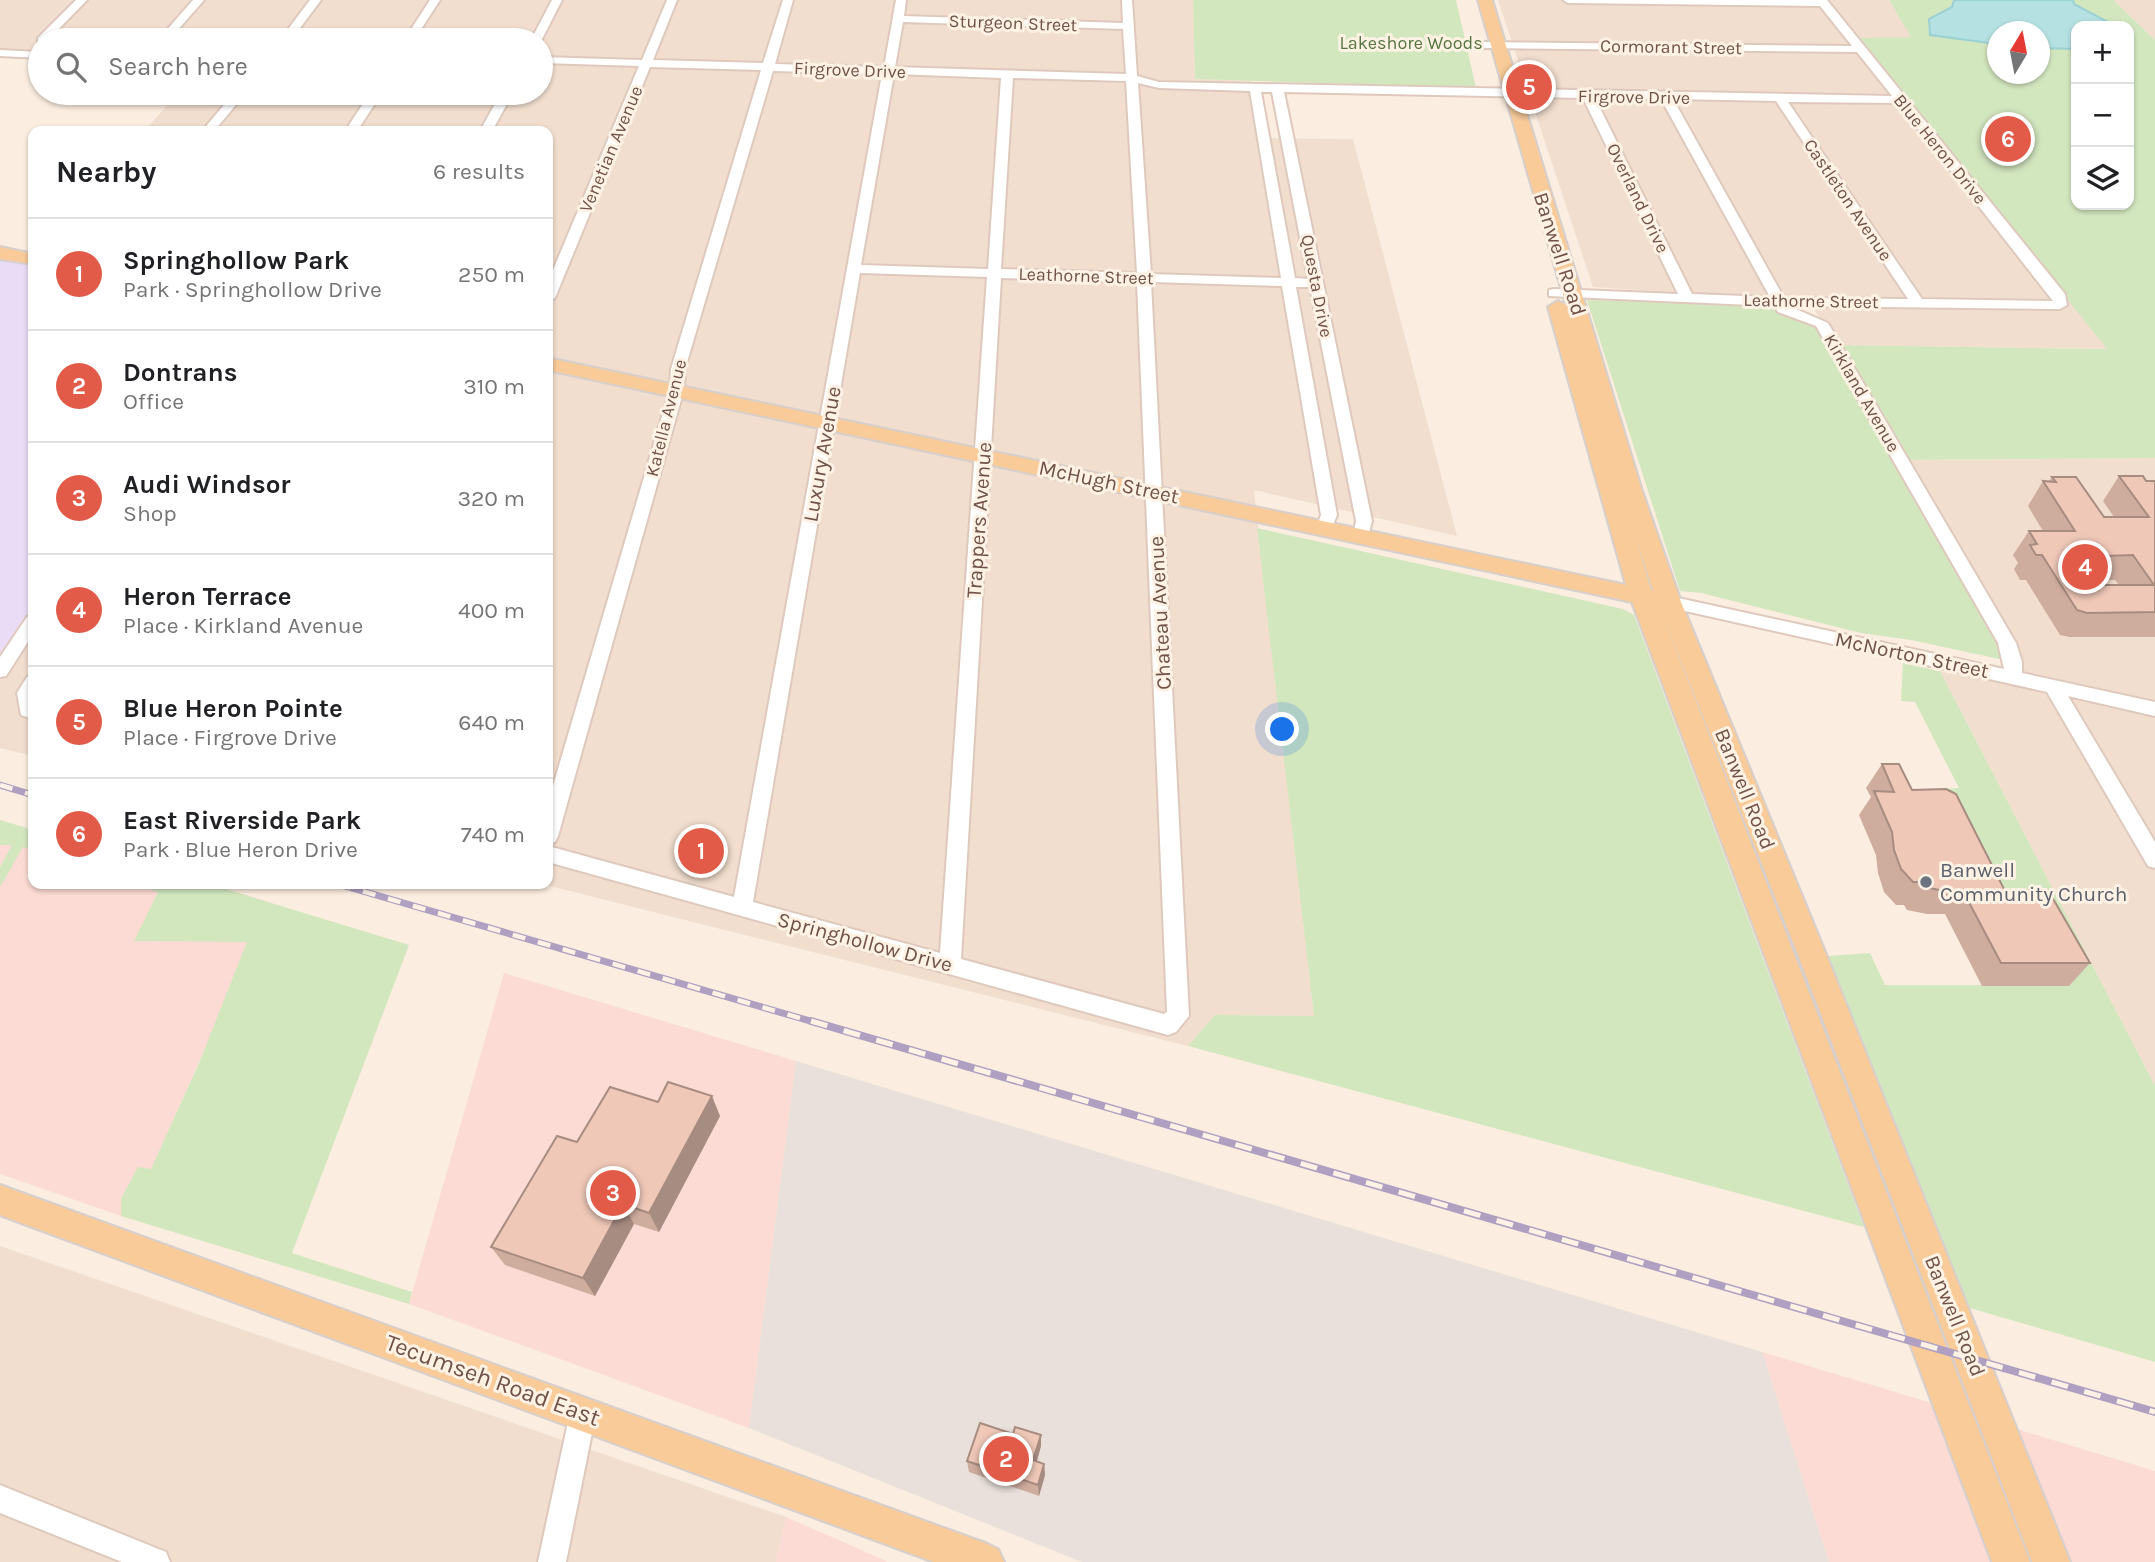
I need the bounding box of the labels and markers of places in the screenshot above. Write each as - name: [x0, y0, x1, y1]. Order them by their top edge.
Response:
- pin: 5: [1506, 61, 1552, 113]
- pin: 6: [1985, 113, 2031, 165]
- pin: 4: [2062, 541, 2108, 593]
- pin: 1: [678, 825, 724, 877]
- place label: Banwell Community Church: [1940, 858, 2127, 906]
- marker: Banwell Community Church: [1918, 874, 1934, 890]
- pin: 3: [590, 1167, 636, 1219]
- pin: 2: [983, 1433, 1029, 1485]

